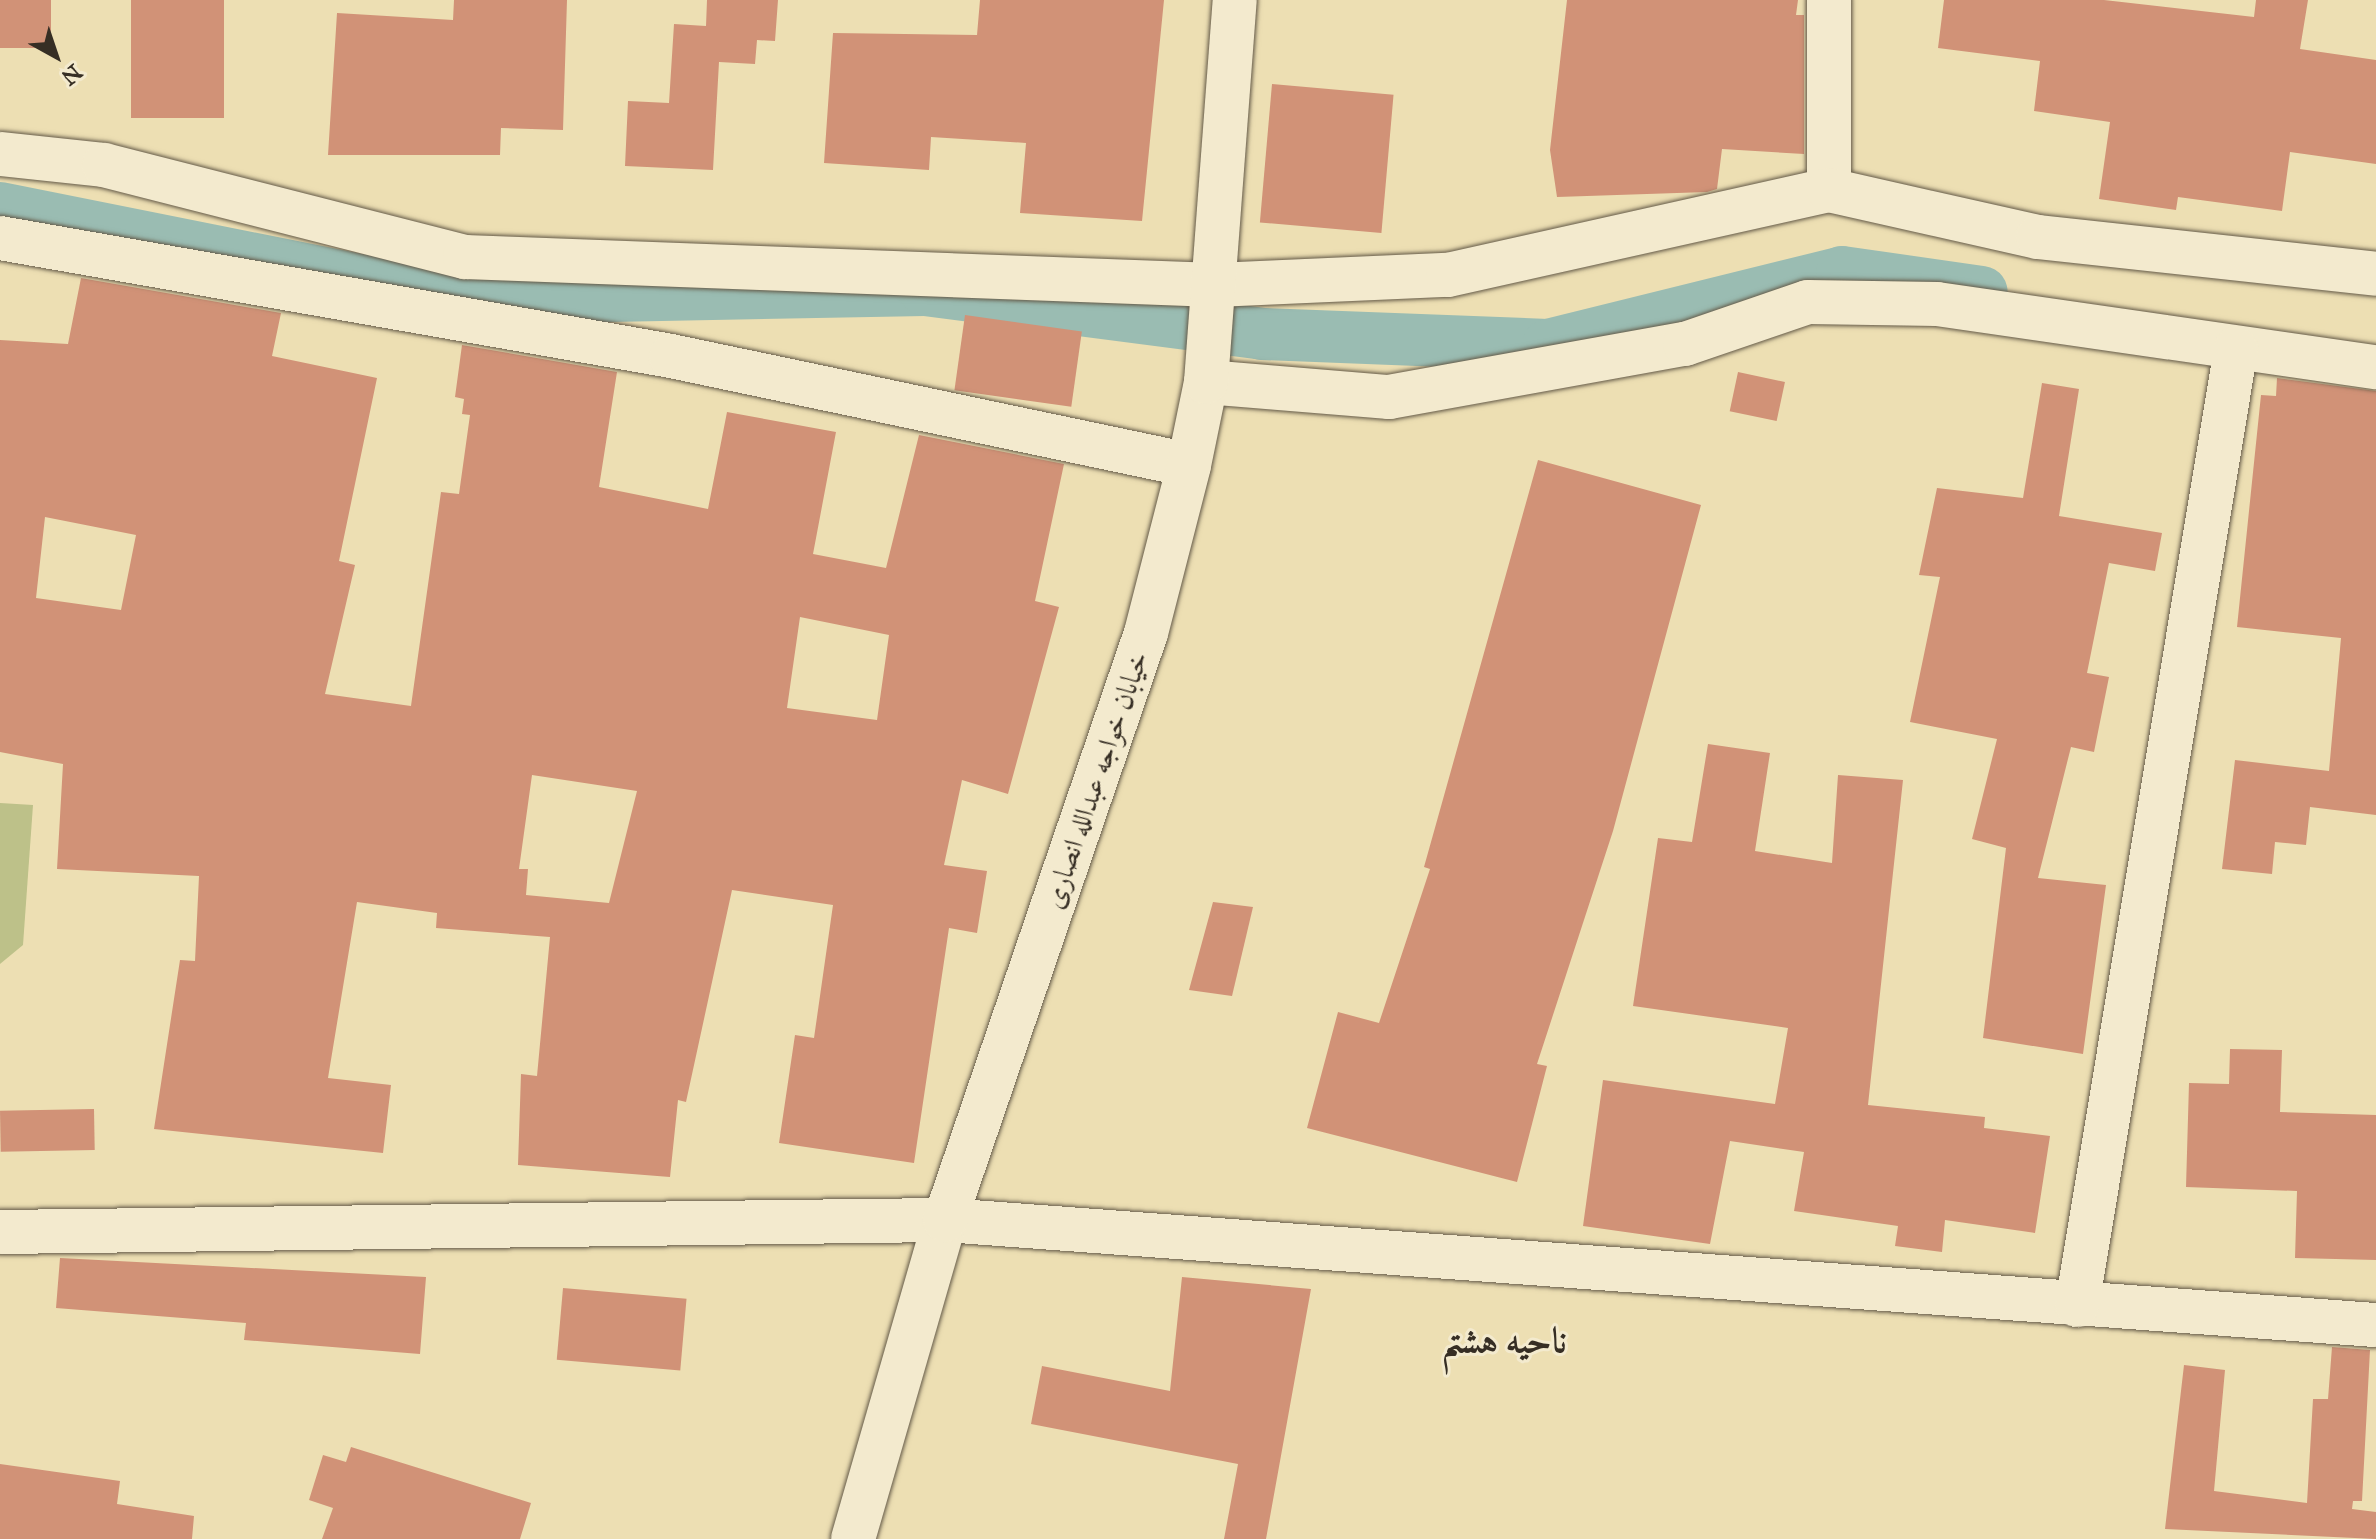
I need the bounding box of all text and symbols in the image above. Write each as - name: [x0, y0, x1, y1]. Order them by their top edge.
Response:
- north arrow: [16, 16, 96, 96]
- text: N: [56, 58, 88, 91]
- street label: خیابان خواجه عبدالله انصاری: [1036, 647, 1156, 913]
- district label: ناحیه هشتم: [1441, 1319, 1567, 1363]

